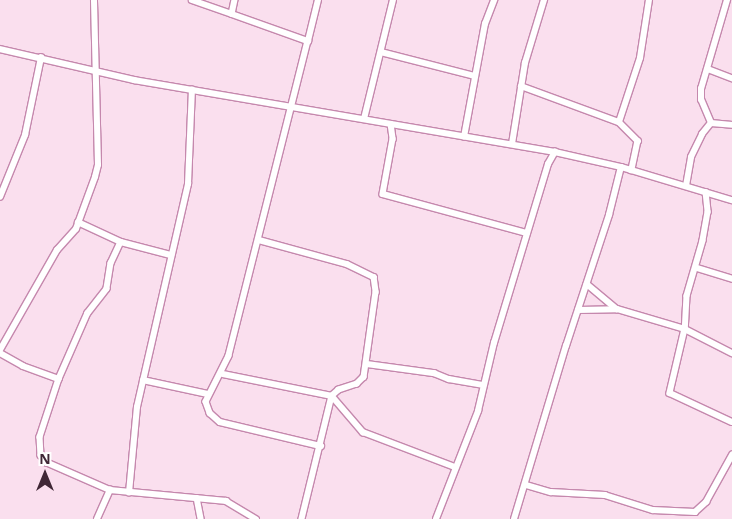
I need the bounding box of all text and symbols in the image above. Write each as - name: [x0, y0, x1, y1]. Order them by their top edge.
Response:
- north arrow: [20, 449, 70, 499]
- text: N: [39, 449, 51, 468]

